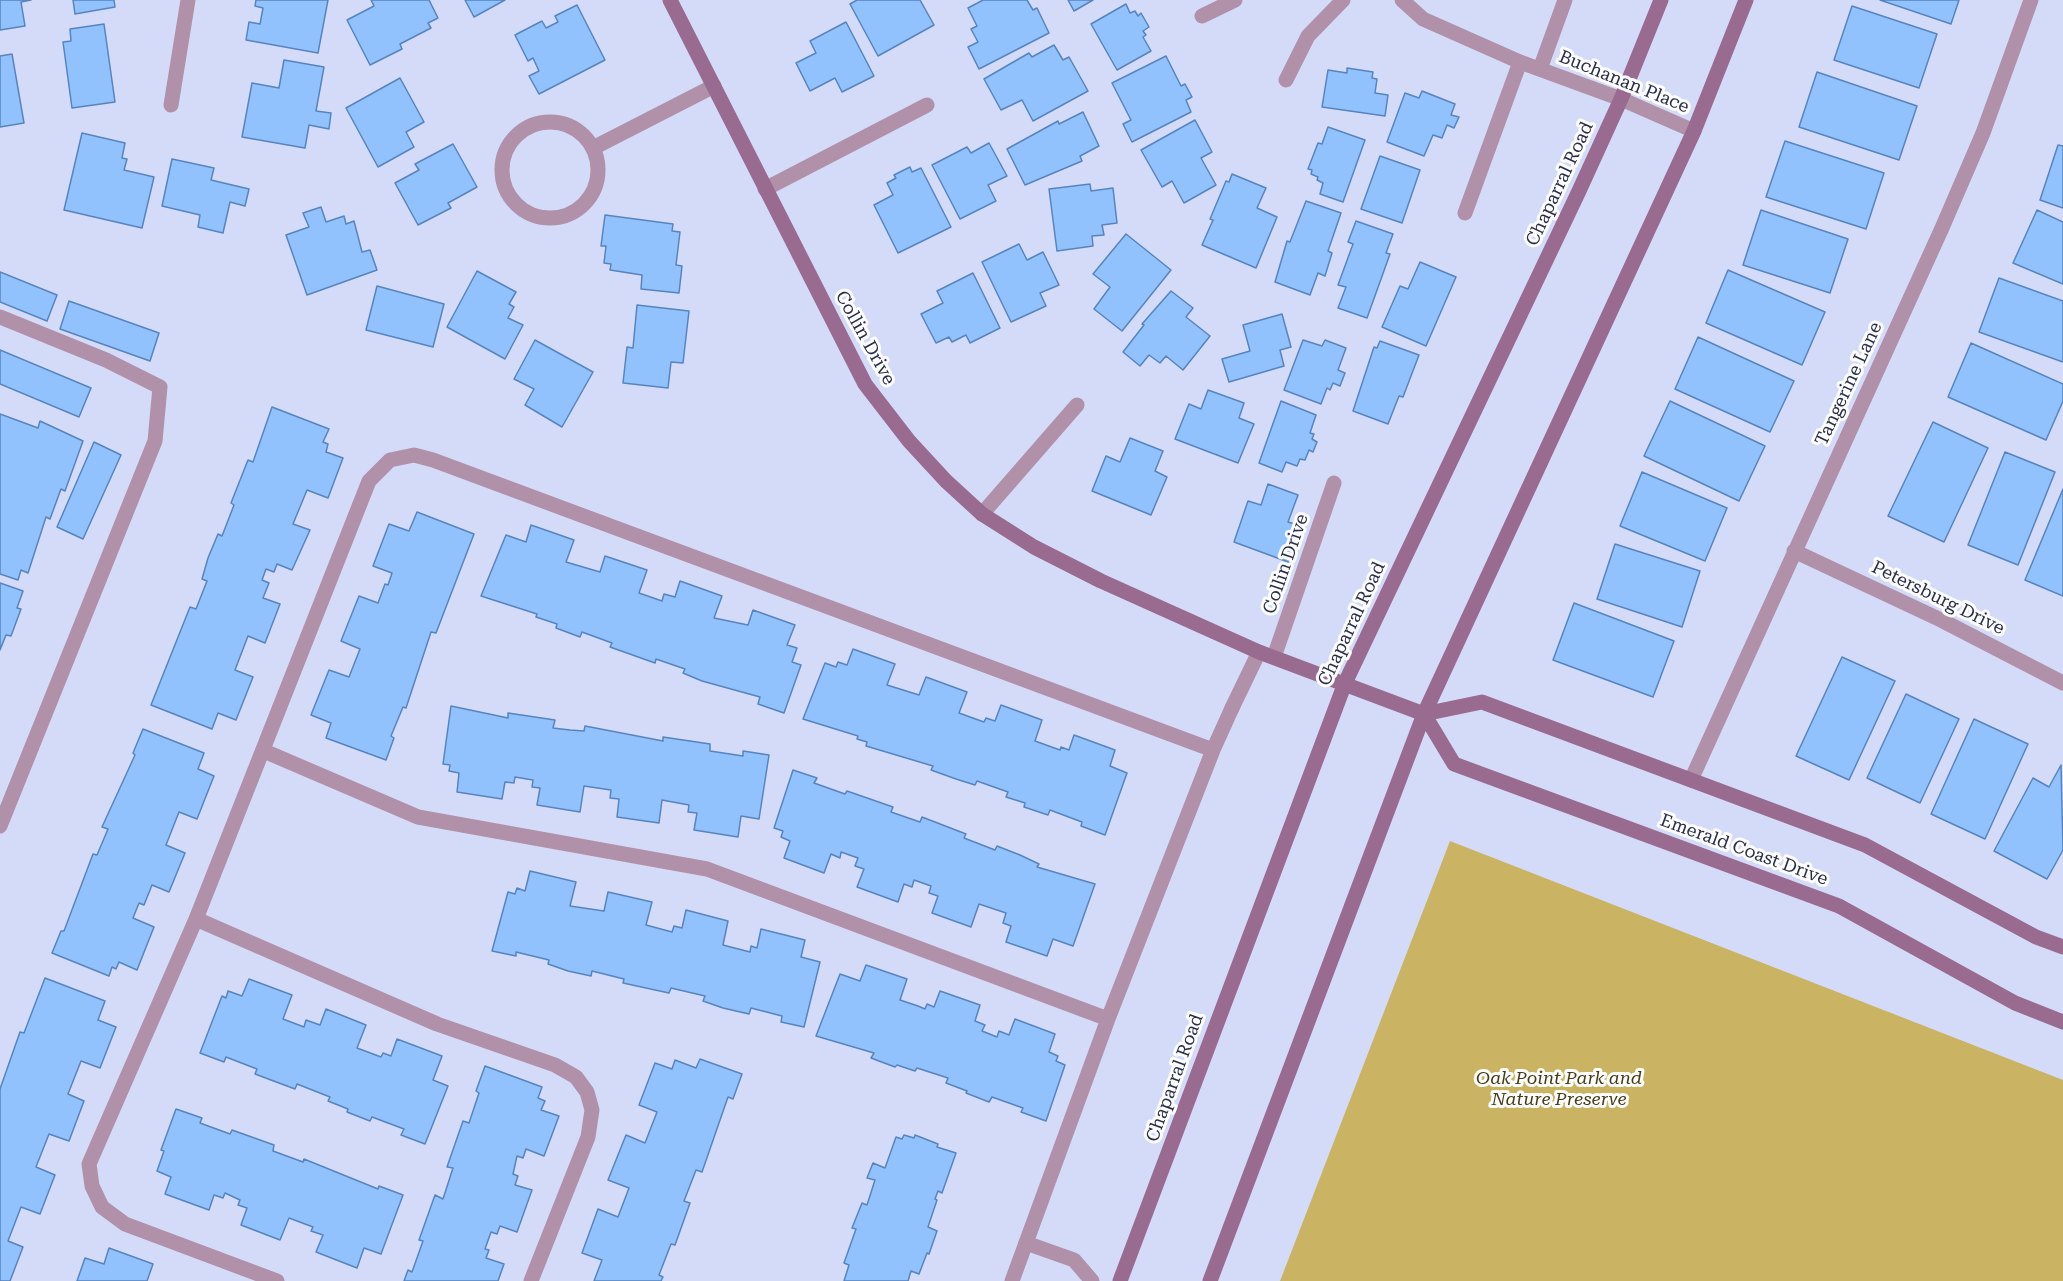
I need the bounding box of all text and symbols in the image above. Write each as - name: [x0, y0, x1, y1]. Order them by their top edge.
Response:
- street label: Buchanan Place: [1556, 46, 1692, 118]
- street label: Chaparral Road: [1522, 119, 1598, 249]
- street label: Collin Drive: [830, 287, 900, 389]
- street label: Tangerine Lane: [1811, 319, 1887, 449]
- street label: Collin Drive: [1259, 511, 1313, 617]
- street label: Petersburg Drive: [1868, 556, 2008, 640]
- street label: Chaparral Road: [1314, 559, 1390, 689]
- street label: Emerald Coast Drive: [1657, 810, 1831, 890]
- street label: Chaparral Road: [1142, 1011, 1208, 1145]
- park label: Oak Point Park and Nature Preserve: [1476, 1068, 1642, 1110]

